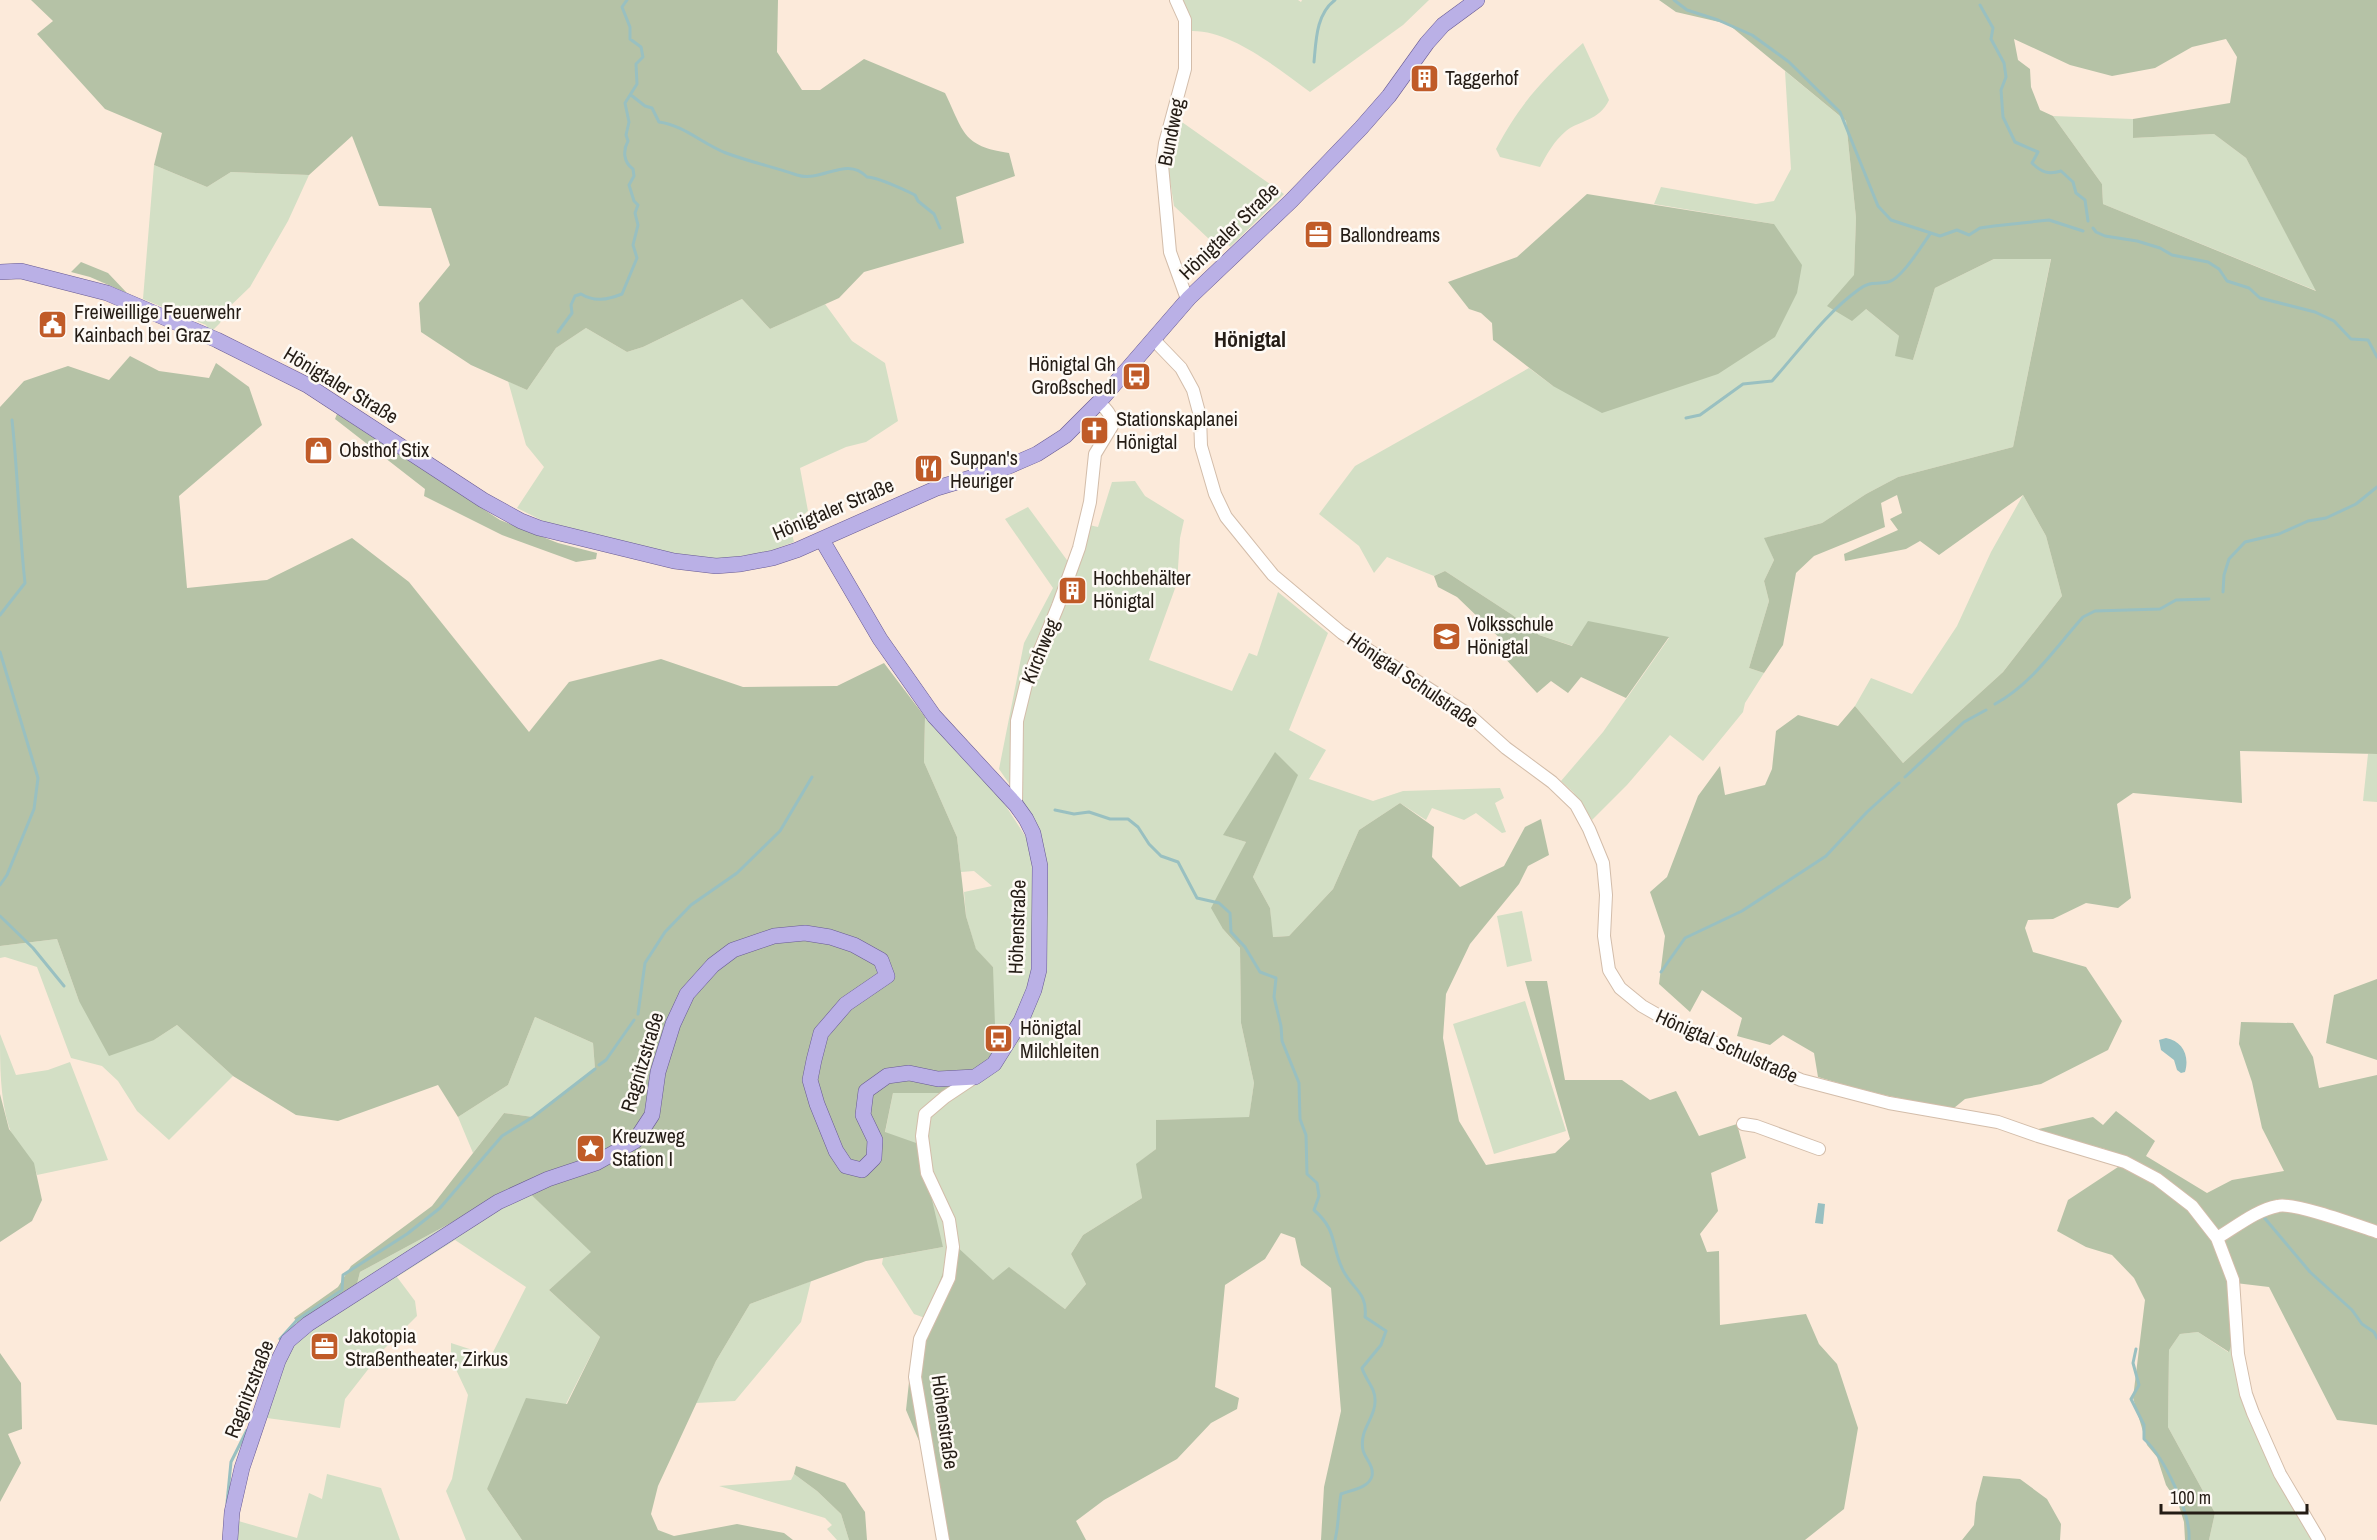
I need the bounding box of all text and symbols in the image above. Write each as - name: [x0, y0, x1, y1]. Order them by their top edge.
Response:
- building icon: Taggerhof: [1408, 62, 1440, 94]
- place label: Taggerhof: [1445, 64, 1519, 91]
- street label: Bundweg: [1151, 96, 1190, 168]
- street label: Hönigtaler Straße: [1173, 176, 1285, 285]
- office icon: Ballondreams: [1303, 219, 1335, 251]
- place label: Ballondreams: [1340, 221, 1440, 248]
- place label: Freiweillige Feuerwehr Kainbach bei Graz: [74, 298, 241, 348]
- public building icon: Freiweillige Feuerwehr Kainbach bei Graz: [37, 308, 69, 340]
- district label: Hönigtal: [1214, 324, 1286, 354]
- street label: Hönigtaler Straße: [279, 340, 404, 429]
- place label: Hönigtal Gh Großschedl: [1028, 350, 1116, 400]
- bus stop icon: Hönigtal Gh Großschedl: [1121, 360, 1153, 392]
- place label: Stationskaplanei Hönigtal: [1116, 405, 1238, 455]
- church icon: Stationskaplanei Hönigtal: [1079, 415, 1111, 447]
- shop icon: Obsthof Stix: [302, 434, 334, 466]
- place label: Obsthof Stix: [339, 436, 430, 463]
- place label: Suppan's Heuriger: [950, 444, 1018, 494]
- restaurant icon: Suppan's Heuriger: [913, 453, 945, 485]
- street label: Hönigtaler Straße: [768, 471, 898, 546]
- place label: Hochbehälter Hönigtal: [1093, 564, 1191, 614]
- building icon: Hochbehälter Hönigtal: [1056, 574, 1088, 606]
- place label: Volksschule Hönigtal: [1467, 610, 1554, 660]
- street label: Kirchweg: [1014, 614, 1065, 688]
- school or university icon: Volksschule Hönigtal: [1430, 620, 1462, 652]
- street label: Hönigtal Schulstraße: [1342, 626, 1484, 734]
- street label: Höhenstraße: [1001, 879, 1032, 975]
- street label: Hönigtal Schulstraße: [1652, 1002, 1803, 1089]
- street label: Ragnitzstraße: [614, 1009, 669, 1115]
- place label: Hönigtal Milchleiten: [1020, 1014, 1099, 1064]
- bus stop icon: Hönigtal Milchleiten: [983, 1023, 1015, 1055]
- place label: Kreuzweg Station I: [612, 1122, 685, 1172]
- place icon: Kreuzweg Station I: [575, 1132, 607, 1164]
- place label: Jakotopia Straßentheater, Zirkus: [345, 1322, 508, 1372]
- office icon: Jakotopia Straßentheater, Zirkus: [308, 1331, 340, 1363]
- street label: Ragnitzstraße: [217, 1336, 280, 1442]
- street label: Höhenstraße: [926, 1373, 965, 1471]
- scale bar: [2161, 1477, 2306, 1515]
- text: 100 m: [2170, 1485, 2211, 1510]

